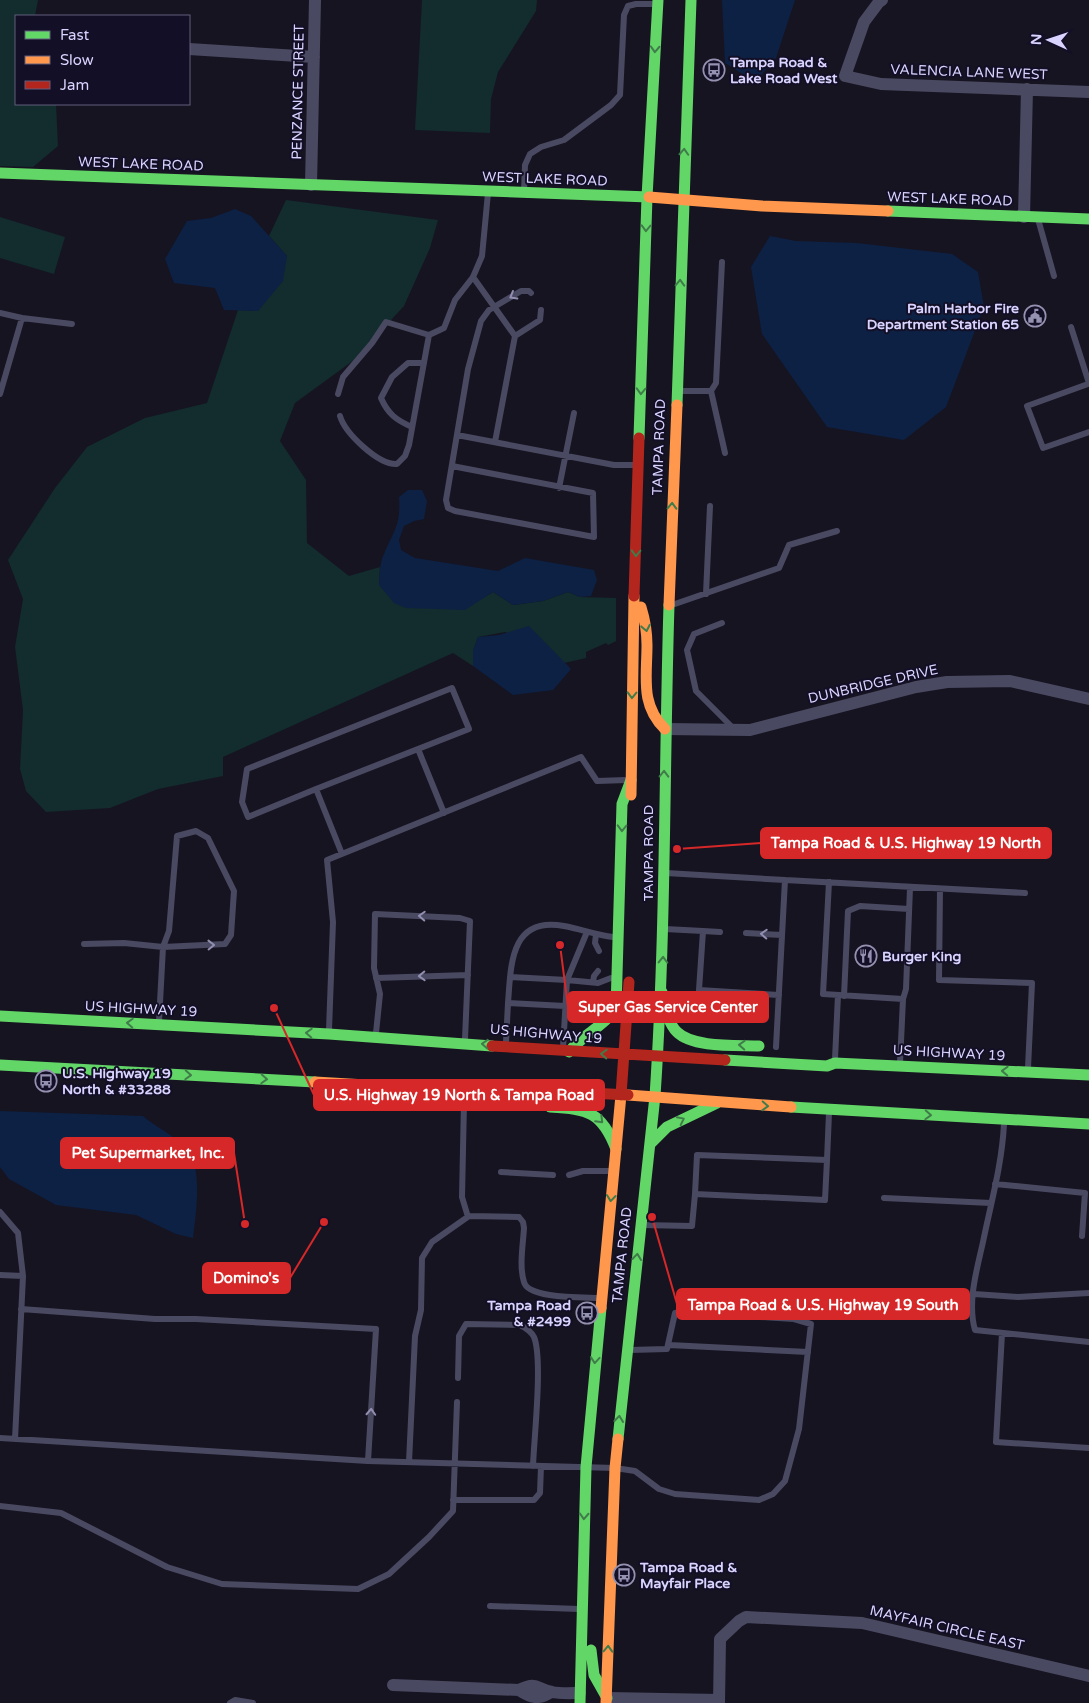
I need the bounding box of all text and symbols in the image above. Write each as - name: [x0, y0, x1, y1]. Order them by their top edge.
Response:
- legend: [15, 15, 190, 105]
- north arrow: [1024, 15, 1074, 65]
- street label: PENZANCE STREET: [288, 24, 308, 160]
- text: Fast: [60, 26, 90, 44]
- text: N: [1028, 33, 1045, 45]
- one-way arrow: [650, 45, 661, 53]
- text: Slow: [60, 51, 94, 69]
- place label: Tampa Road & Lake Road West: [729, 54, 838, 87]
- bus stop icon: Tampa Road & Lake Road West: [702, 58, 726, 82]
- street label: VALENCIA LANE WEST: [890, 61, 1048, 83]
- text: Jam: [60, 76, 89, 94]
- one-way arrow: [679, 147, 690, 155]
- street label: WEST LAKE ROAD: [78, 153, 204, 175]
- street label: WEST LAKE ROAD: [482, 168, 608, 190]
- street label: WEST LAKE ROAD: [887, 188, 1013, 210]
- one-way arrow: [641, 225, 652, 233]
- one-way arrow: [674, 279, 685, 287]
- one-way arrow: [509, 290, 518, 300]
- place label: Palm Harbor Fire Department Station 65: [867, 300, 1019, 333]
- public building icon: Palm Harbor Fire Department Station 65: [1023, 304, 1047, 328]
- one-way arrow: [636, 388, 646, 395]
- street label: TAMPA ROAD: [649, 398, 669, 496]
- one-way arrow: [667, 502, 677, 510]
- one-way arrow: [630, 550, 641, 558]
- one-way arrow: [640, 624, 650, 632]
- street label: DUNBRIDGE DRIVE: [806, 661, 940, 707]
- one-way arrow: [627, 692, 637, 699]
- one-way arrow: [658, 769, 669, 777]
- street label: TAMPA ROAD: [640, 805, 657, 901]
- one-way arrow: [617, 824, 627, 832]
- callout: Tampa Road & U.S. Highway 19 North: [761, 828, 1051, 858]
- text: Tampa Road & U.S. Highway 19 North: [770, 834, 1041, 853]
- one-way arrow: [418, 910, 426, 921]
- one-way arrow: [760, 929, 768, 940]
- one-way arrow: [208, 940, 215, 950]
- restaurant icon: Burger King: [854, 944, 878, 968]
- place label: Burger King: [882, 948, 961, 965]
- one-way arrow: [658, 956, 668, 964]
- one-way arrow: [418, 971, 426, 982]
- callout: Super Gas Service Center: [568, 992, 768, 1022]
- street label: US HIGHWAY 19: [84, 998, 198, 1020]
- text: Super Gas Service Center: [578, 998, 758, 1017]
- one-way arrow: [125, 1018, 133, 1029]
- street label: US HIGHWAY 19: [489, 1021, 603, 1047]
- one-way arrow: [305, 1027, 313, 1038]
- one-way arrow: [481, 1039, 489, 1050]
- one-way arrow: [737, 1039, 745, 1050]
- street label: US HIGHWAY 19: [892, 1042, 1006, 1064]
- one-way arrow: [600, 1049, 608, 1059]
- place label: U.S. Highway 19 North & #33288: [62, 1065, 171, 1098]
- one-way arrow: [1001, 1066, 1009, 1076]
- bus stop icon: U.S. Highway 19 North & #33288: [34, 1069, 58, 1093]
- one-way arrow: [185, 1070, 193, 1081]
- one-way arrow: [260, 1074, 268, 1085]
- callout: U.S. Highway 19 North & Tampa Road: [314, 1080, 604, 1110]
- text: U.S. Highway 19 North & Tampa Road: [324, 1086, 594, 1105]
- one-way arrow: [762, 1100, 770, 1111]
- one-way arrow: [924, 1109, 932, 1120]
- one-way arrow: [594, 1114, 603, 1123]
- one-way arrow: [676, 1116, 685, 1126]
- callout: Pet Supermarket, Inc.: [61, 1138, 234, 1168]
- text: Pet Supermarket, Inc.: [71, 1144, 225, 1163]
- one-way arrow: [606, 1194, 617, 1202]
- street label: TAMPA ROAD: [608, 1206, 636, 1304]
- one-way arrow: [631, 1253, 642, 1261]
- callout: Domino's: [203, 1263, 290, 1293]
- text: Domino's: [213, 1269, 279, 1287]
- callout: Tampa Road & U.S. Highway 19 South: [677, 1289, 969, 1319]
- text: Tampa Road & U.S. Highway 19 South: [686, 1296, 959, 1315]
- place label: Tampa Road & #2499: [486, 1297, 571, 1330]
- bus stop icon: Tampa Road & #2499: [575, 1301, 599, 1325]
- one-way arrow: [590, 1356, 601, 1364]
- one-way arrow: [366, 1408, 377, 1416]
- one-way arrow: [614, 1415, 625, 1423]
- one-way arrow: [579, 1512, 589, 1520]
- place label: Tampa Road & Mayfair Place: [639, 1559, 738, 1592]
- bus stop icon: Tampa Road & Mayfair Place: [612, 1563, 636, 1587]
- street label: MAYFAIR CIRCLE EAST: [868, 1602, 1026, 1654]
- one-way arrow: [603, 1645, 614, 1653]

